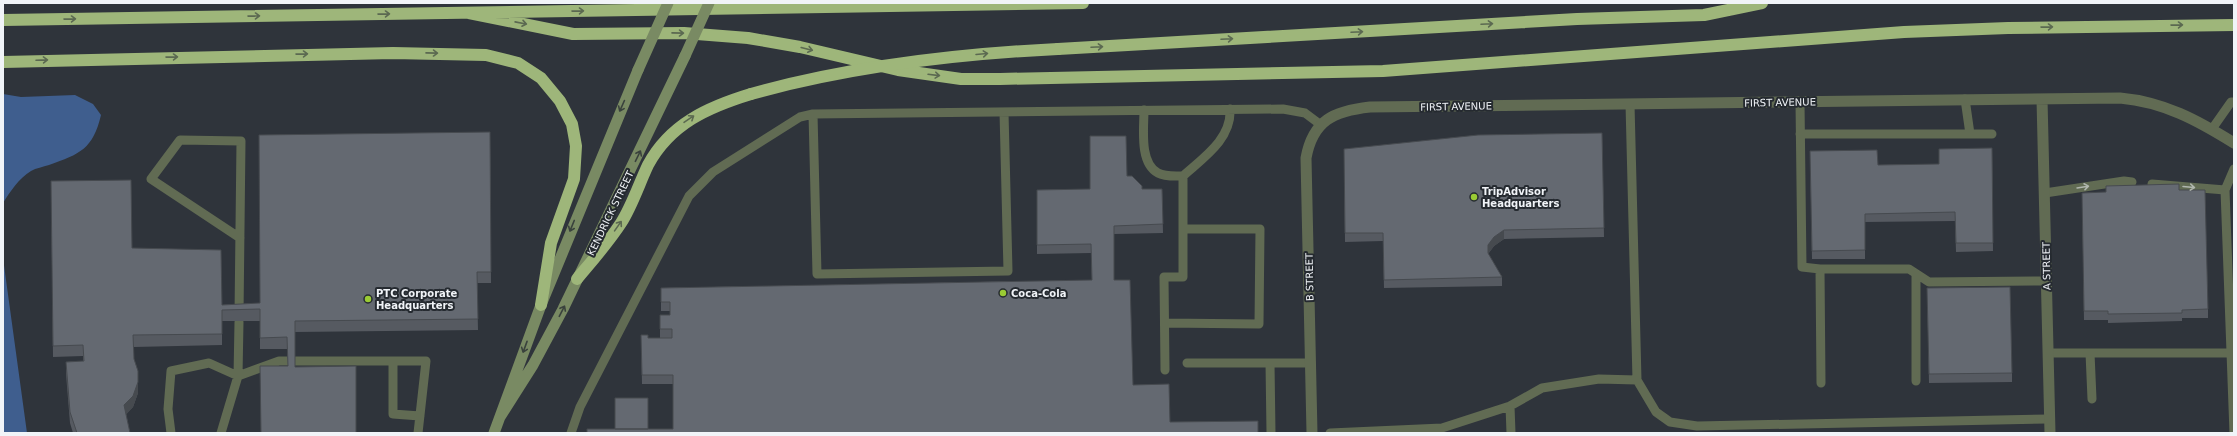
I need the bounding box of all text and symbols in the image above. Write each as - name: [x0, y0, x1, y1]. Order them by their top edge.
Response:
- one-way arrow: [571, 7, 584, 15]
- one-way arrow: [377, 10, 390, 18]
- one-way arrow: [247, 12, 260, 20]
- one-way arrow: [63, 15, 76, 23]
- one-way arrow: [514, 20, 527, 28]
- one-way arrow: [1480, 20, 1493, 27]
- one-way arrow: [2170, 22, 2183, 29]
- one-way arrow: [2040, 23, 2053, 31]
- one-way arrow: [1350, 28, 1363, 35]
- one-way arrow: [671, 29, 684, 37]
- one-way arrow: [1220, 36, 1233, 43]
- one-way arrow: [1090, 43, 1103, 50]
- one-way arrow: [800, 45, 813, 53]
- one-way arrow: [425, 49, 438, 57]
- one-way arrow: [295, 50, 308, 58]
- one-way arrow: [975, 50, 988, 58]
- one-way arrow: [165, 54, 178, 61]
- one-way arrow: [35, 56, 48, 64]
- one-way arrow: [927, 72, 940, 79]
- street label: FIRST AVENUE: [1744, 96, 1816, 109]
- one-way arrow: [618, 99, 625, 111]
- street label: FIRST AVENUE: [1420, 100, 1492, 113]
- one-way arrow: [683, 115, 695, 123]
- one-way arrow: [635, 151, 642, 163]
- street label: KENDRICK STREET: [585, 168, 636, 257]
- one-way arrow: [2076, 183, 2089, 191]
- one-way arrow: [2182, 183, 2195, 190]
- place label: TripAdvisor Headquarters: [1482, 186, 1560, 209]
- marker: TripAdvisor Headquarters: [1469, 192, 1479, 202]
- one-way arrow: [568, 219, 576, 231]
- one-way arrow: [614, 221, 622, 232]
- street label: A STREET: [2041, 241, 2052, 290]
- street label: B STREET: [1304, 252, 1315, 301]
- place label: PTC Corporate Headquarters: [376, 288, 458, 311]
- marker: Coca-Cola: [998, 288, 1008, 298]
- place label: Coca-Cola: [1011, 288, 1066, 299]
- marker: PTC Corporate Headquarters: [363, 294, 373, 304]
- one-way arrow: [559, 305, 566, 317]
- one-way arrow: [521, 341, 529, 353]

